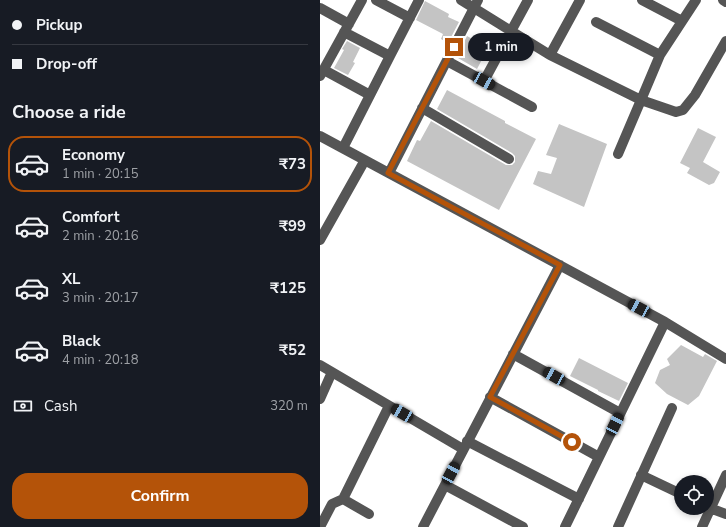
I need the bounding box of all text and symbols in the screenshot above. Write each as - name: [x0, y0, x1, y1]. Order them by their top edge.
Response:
- text: Pickup: [36, 15, 82, 35]
- callout: 1 min: [468, 33, 534, 61]
- route end: [445, 38, 463, 56]
- text: 1 min: [484, 38, 518, 56]
- text: Drop-off: [36, 54, 97, 74]
- car: [471, 70, 497, 92]
- text: Choose a ride: [12, 100, 126, 124]
- text: Economy: [62, 145, 125, 165]
- icon: car: [14, 146, 50, 182]
- text: ₹73: [279, 154, 306, 174]
- text: 1 min · 20:15: [62, 165, 138, 183]
- text: Comfort: [62, 207, 119, 227]
- icon: car: [14, 208, 50, 244]
- text: ₹99: [279, 216, 306, 236]
- text: 2 min · 20:16: [62, 227, 138, 245]
- text: XL: [62, 269, 81, 289]
- icon: car: [14, 270, 50, 306]
- text: ₹125: [270, 278, 306, 298]
- text: 3 min · 20:17: [62, 289, 138, 307]
- car: [626, 297, 652, 319]
- text: Black: [62, 331, 100, 351]
- icon: car: [14, 332, 50, 368]
- text: ₹52: [279, 340, 306, 360]
- text: 4 min · 20:18: [62, 351, 138, 369]
- car: [541, 365, 567, 387]
- icon: cash: [12, 395, 34, 417]
- text: Cash: [44, 396, 78, 416]
- text: 320 m: [270, 397, 308, 415]
- car: [389, 402, 415, 424]
- car: [604, 411, 626, 437]
- route start: [563, 433, 581, 451]
- car: [440, 460, 462, 486]
- button: Confirm: [12, 473, 308, 519]
- map controls: [674, 475, 714, 515]
- button: locate: [674, 475, 714, 515]

